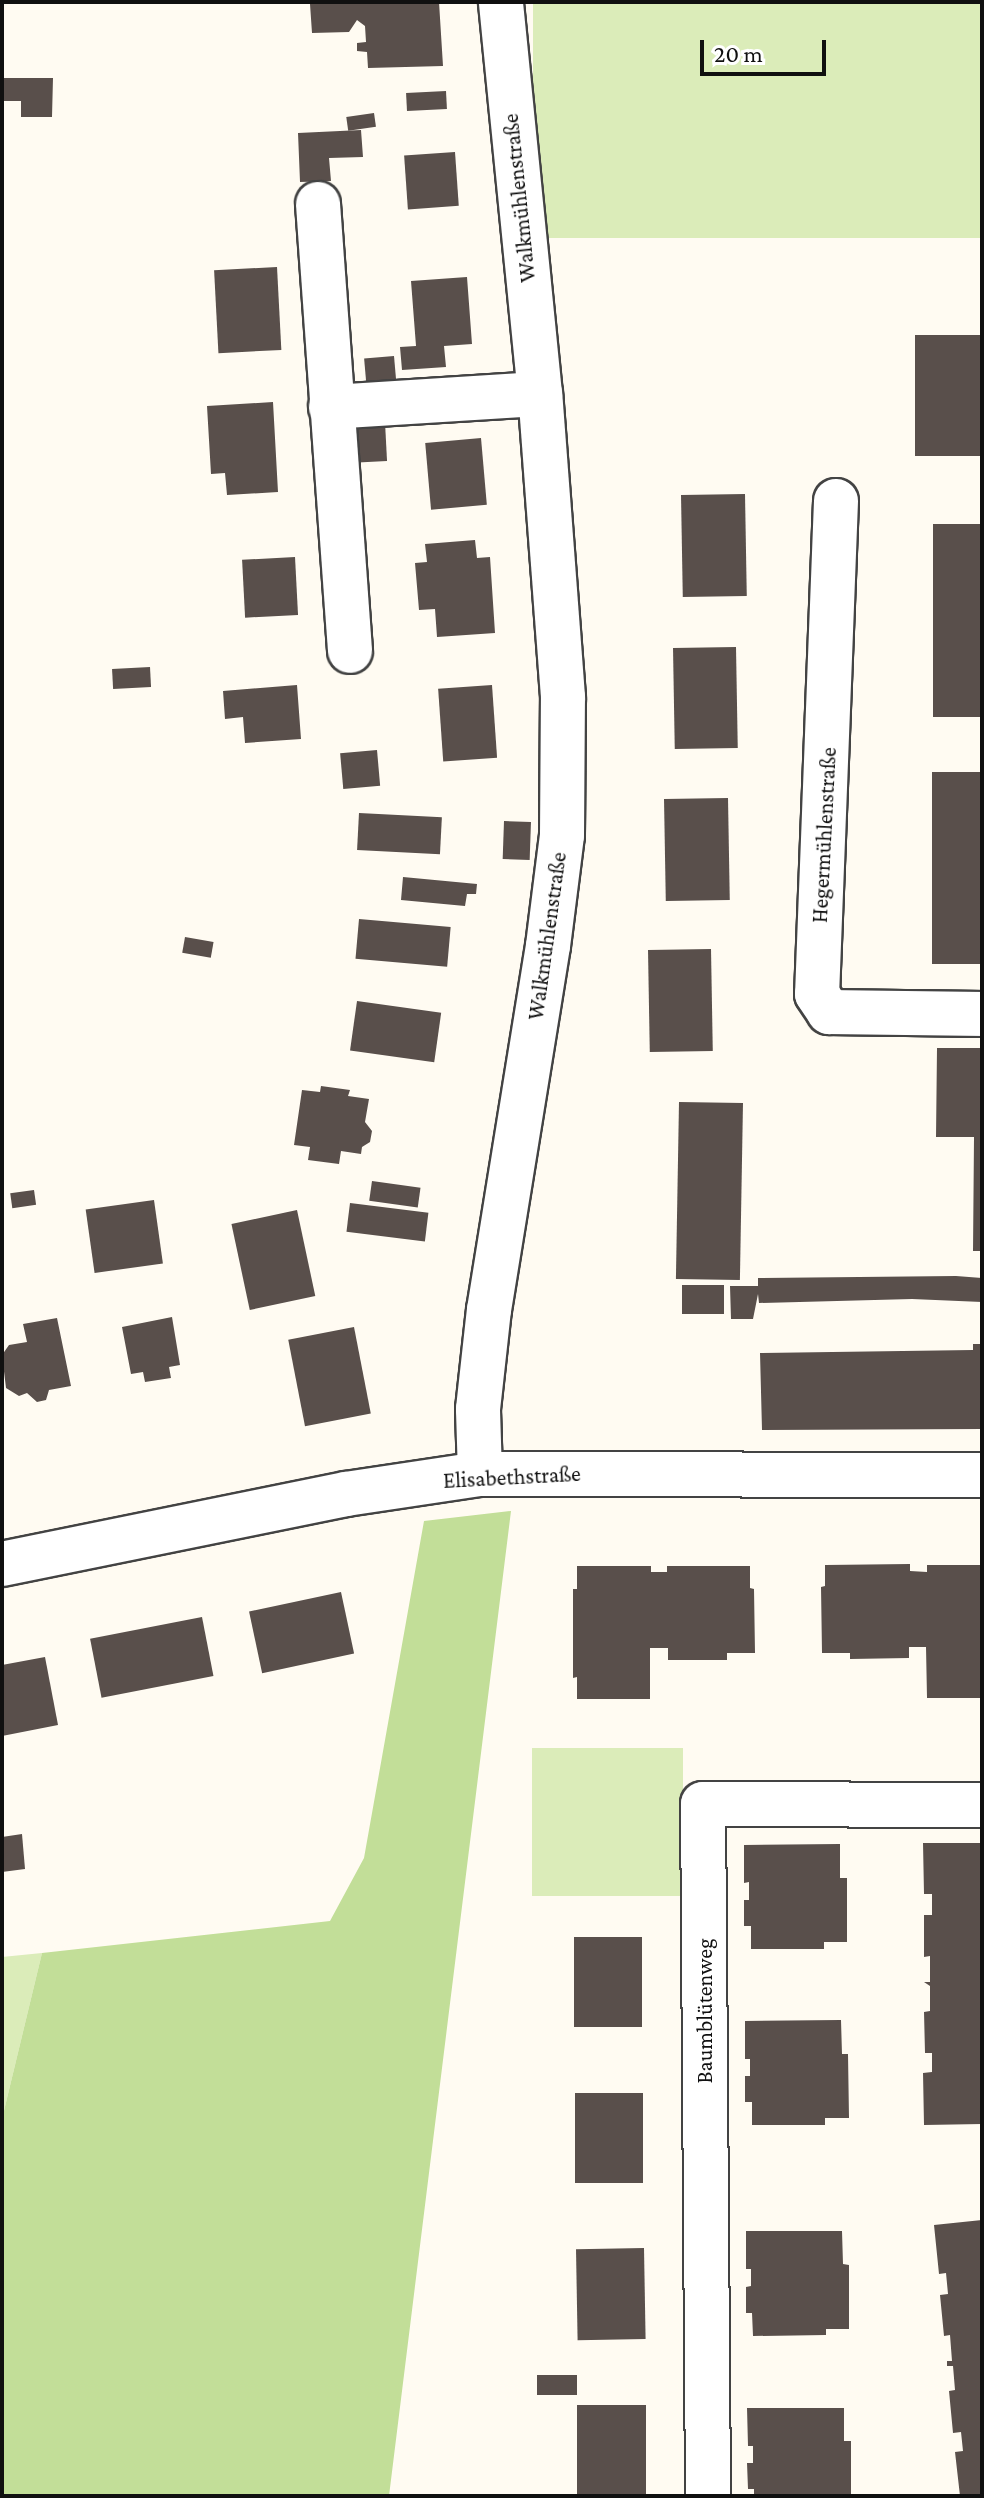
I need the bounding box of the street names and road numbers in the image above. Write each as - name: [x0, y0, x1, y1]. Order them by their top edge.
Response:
- street label: Walkmühlenstraße: [497, 112, 541, 284]
- street label: Hegermühlenstraße: [806, 746, 842, 924]
- street label: Walkmühlenstraße: [522, 850, 572, 1022]
- street label: Elisabethstraße: [443, 1460, 581, 1494]
- street label: Baumblütenweg: [692, 1938, 718, 2084]

